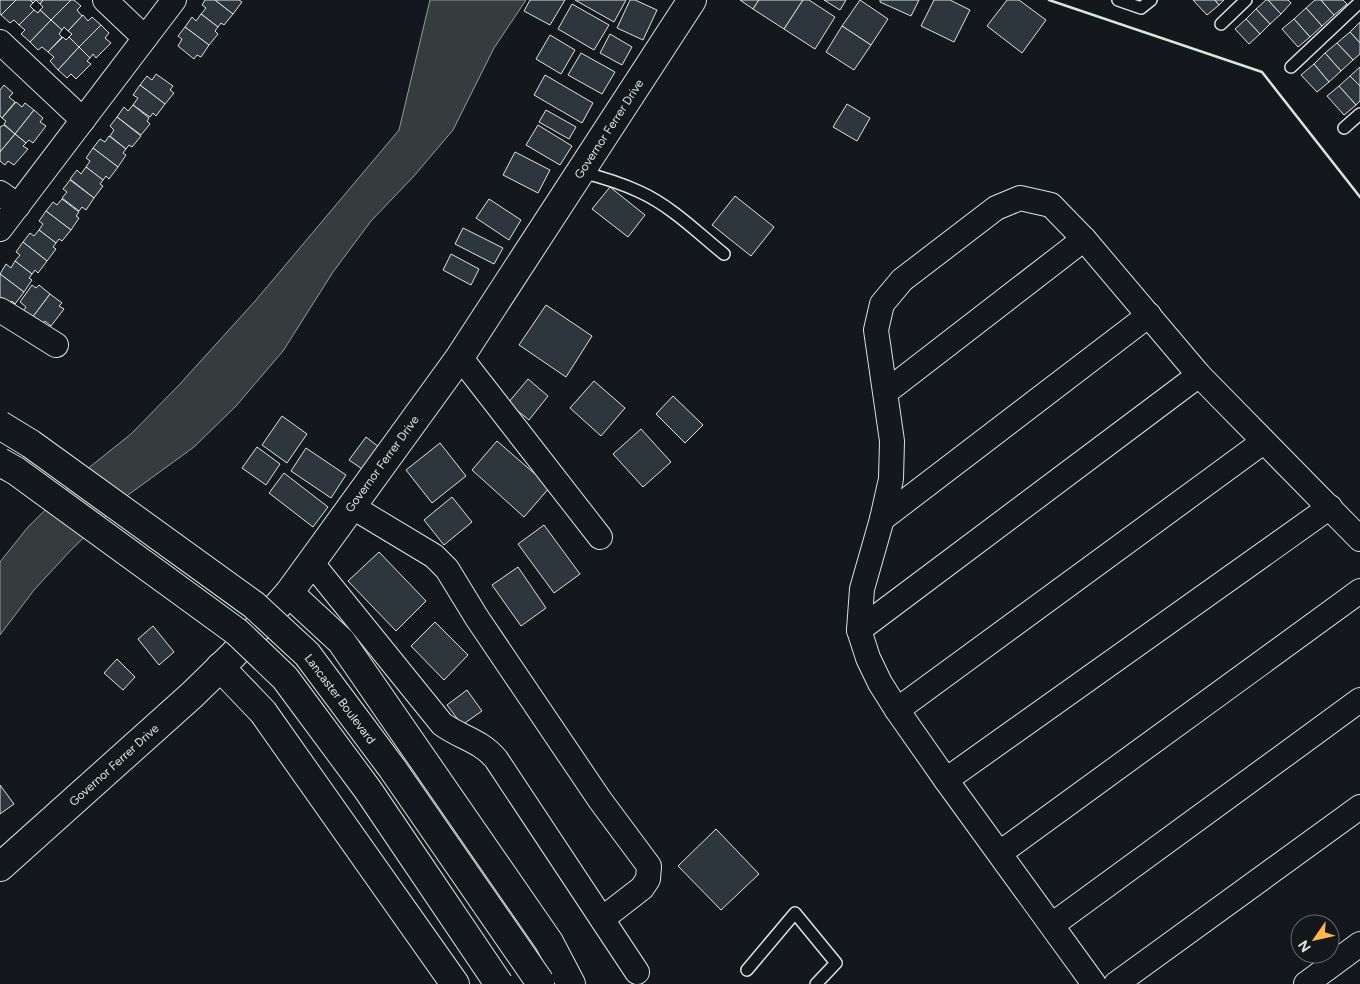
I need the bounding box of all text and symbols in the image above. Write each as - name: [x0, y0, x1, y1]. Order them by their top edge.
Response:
- street label: Governor Ferrer Drive: [572, 76, 647, 181]
- street label: Governor Ferrer Drive: [342, 413, 422, 515]
- street label: Lancaster Boulevard: [302, 651, 378, 747]
- street label: Governor Ferrer Drive: [66, 721, 162, 809]
- north arrow: [1290, 914, 1340, 964]
- text: N: [1295, 937, 1315, 955]

